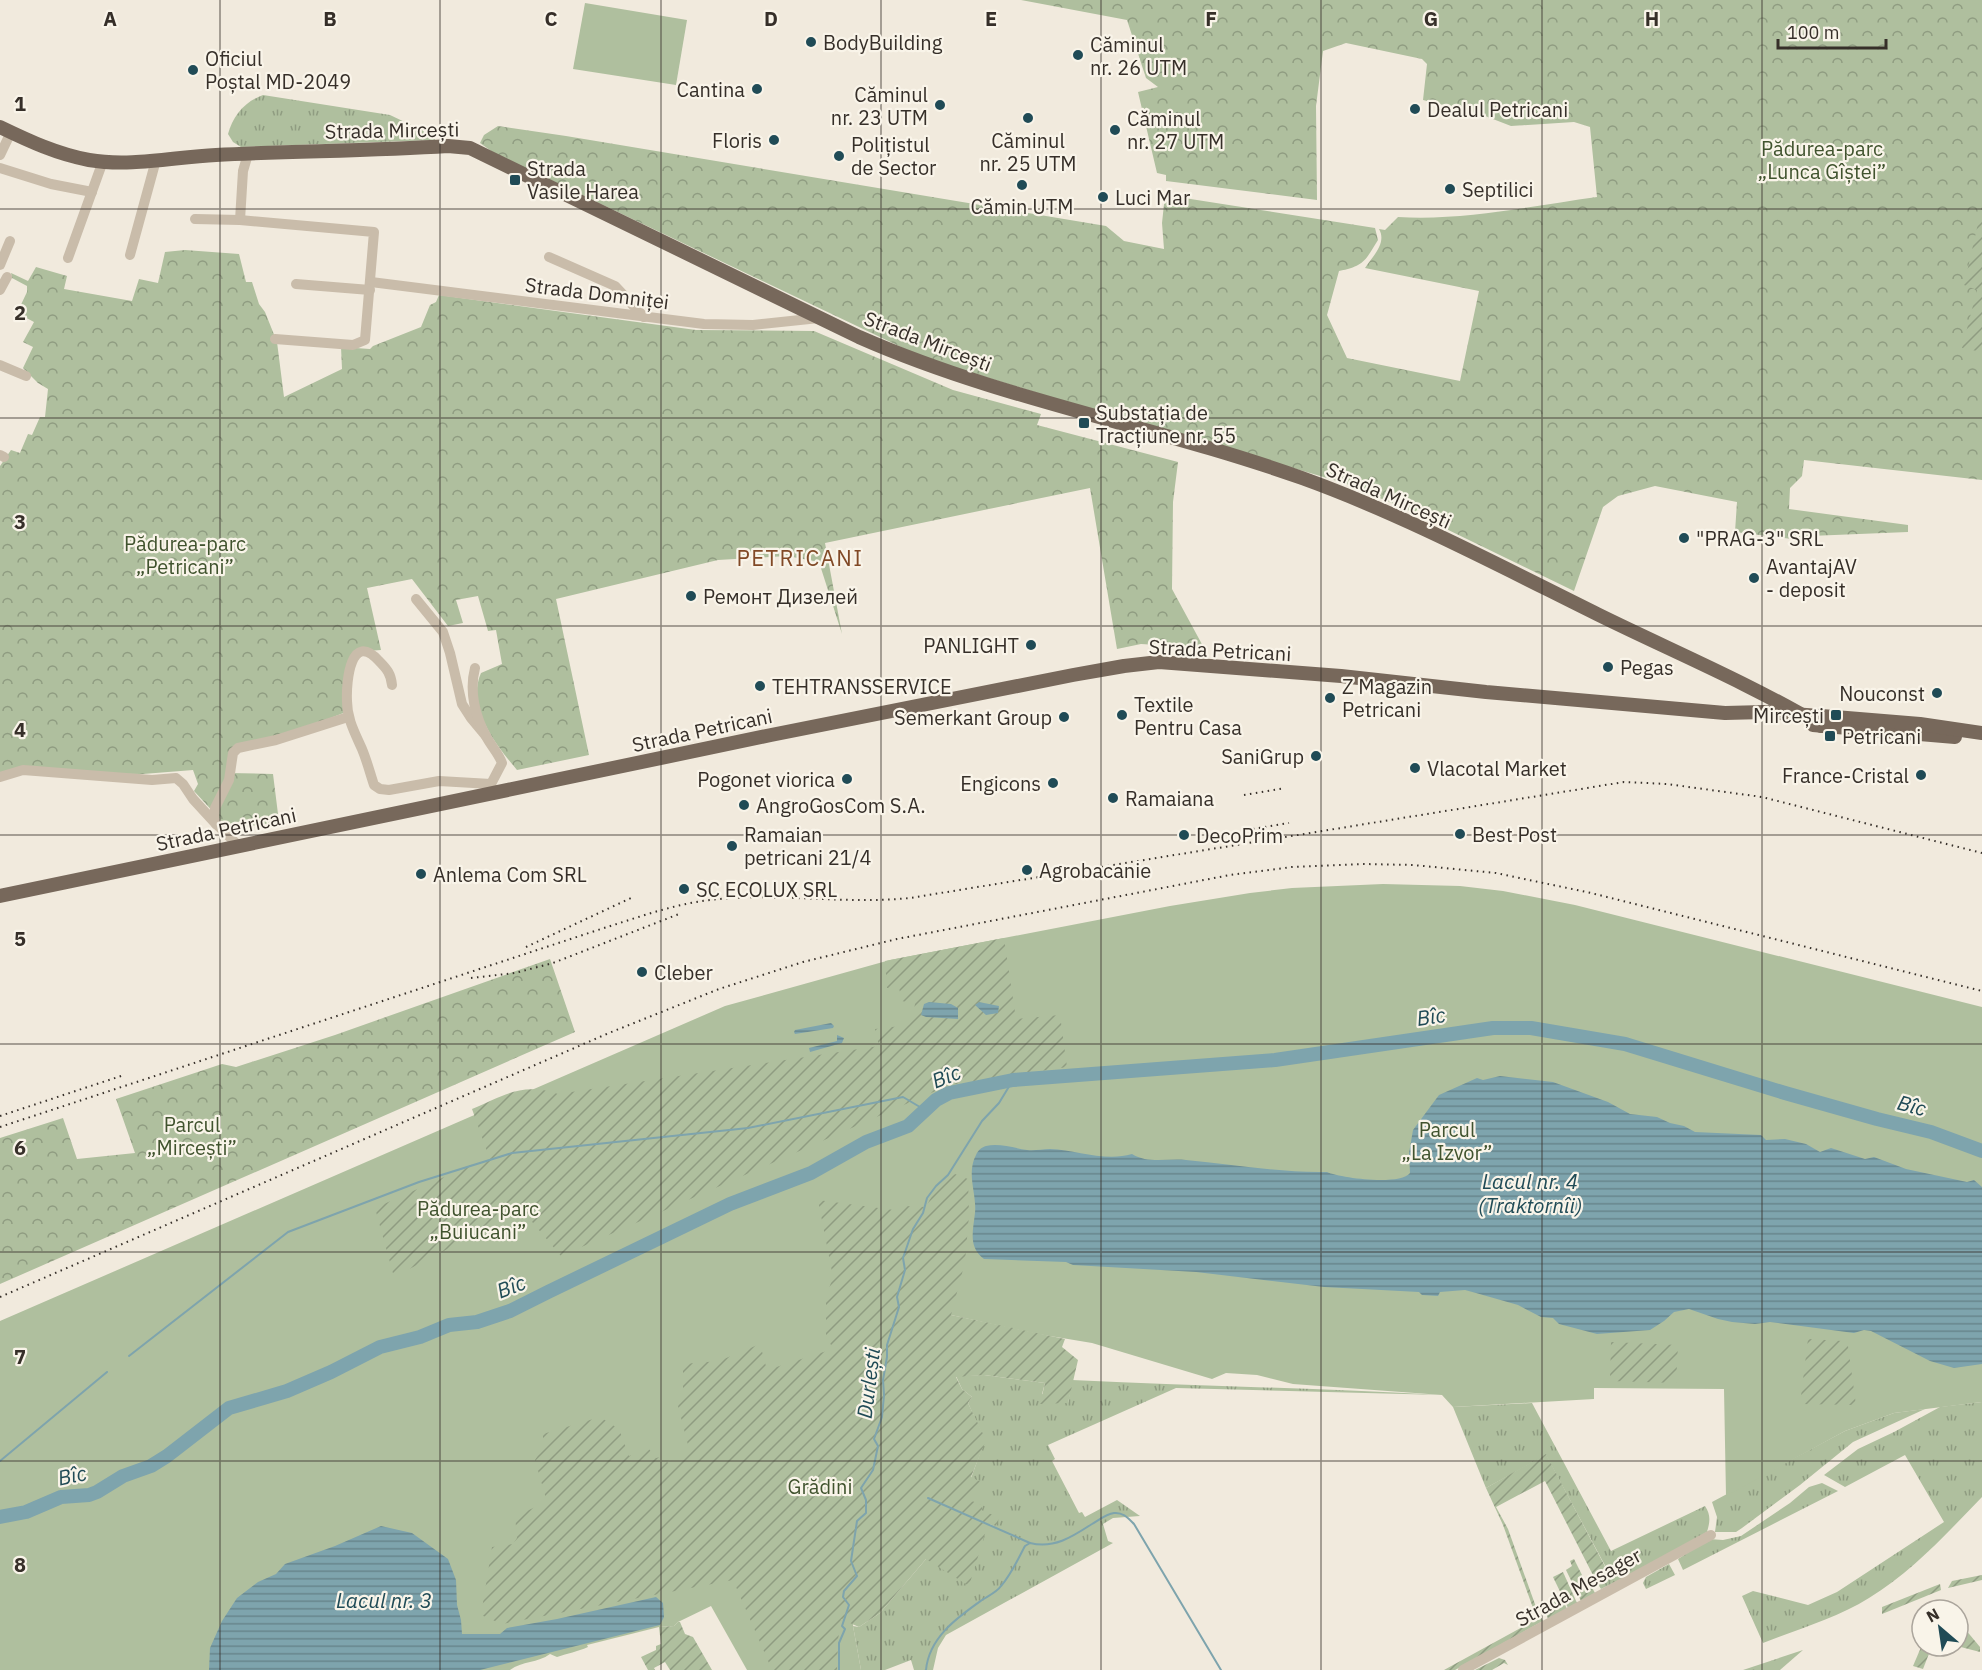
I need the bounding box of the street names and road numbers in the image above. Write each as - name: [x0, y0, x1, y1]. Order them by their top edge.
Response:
- street label: Strada Mircești: [324, 115, 460, 145]
- street label: Strada Domniței: [523, 271, 671, 315]
- street label: Strada Mircești: [860, 304, 996, 378]
- street label: Strada Mircești: [1322, 455, 1456, 535]
- street label: Strada Petricani: [1148, 633, 1292, 667]
- street label: Strada Petricani: [629, 702, 775, 758]
- street label: Strada Petricani: [153, 801, 299, 857]
- street label: Strada Mesager: [1510, 1541, 1646, 1633]

